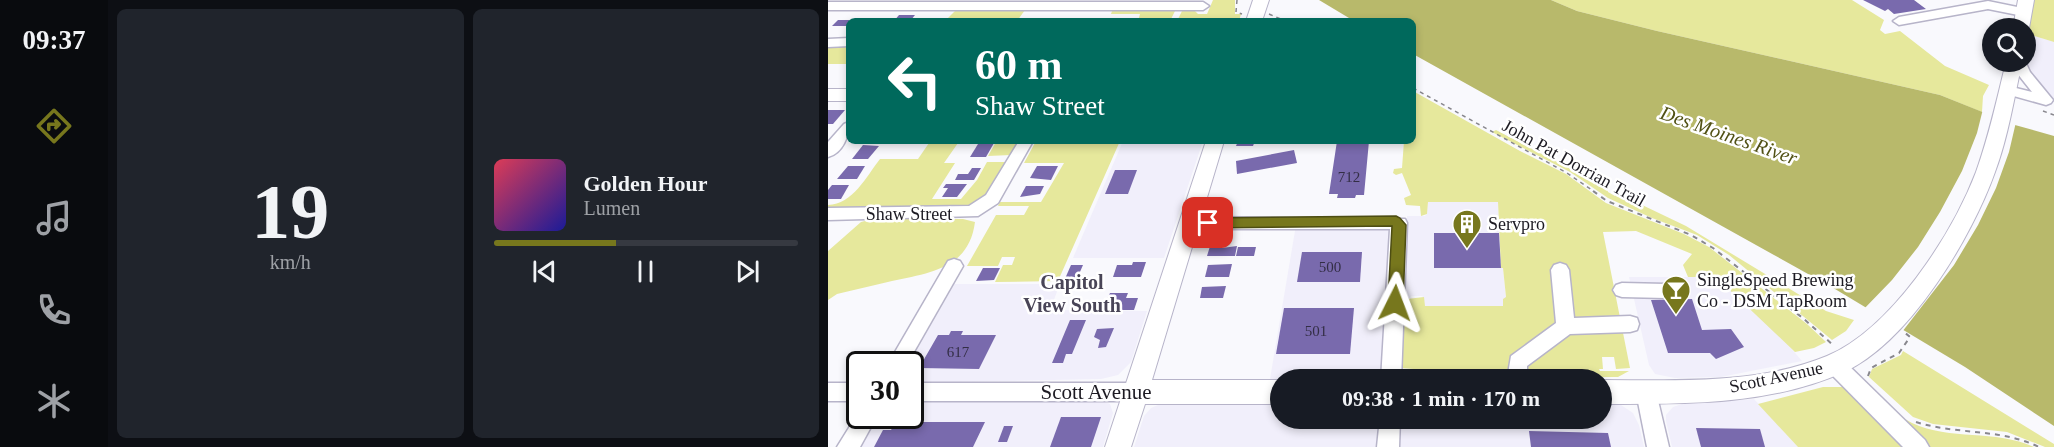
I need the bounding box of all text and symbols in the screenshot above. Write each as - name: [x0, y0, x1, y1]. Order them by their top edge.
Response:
- map controls: [1982, 18, 2036, 72]
- button: search: [1982, 18, 2036, 72]
- text: 09:37: [23, 25, 86, 55]
- icon: left: [876, 42, 954, 120]
- text: 60 m: [975, 42, 1063, 88]
- text: Shaw Street: [975, 91, 1105, 121]
- water label: Des Moines River: [1657, 101, 1801, 169]
- icon: directions: [33, 105, 75, 147]
- street label: John Pat Dorrian Trail: [1499, 115, 1649, 211]
- text: 19: [251, 168, 329, 255]
- house number: 712: [1338, 169, 1360, 185]
- text: Golden Hour: [584, 171, 708, 196]
- icon: music: [33, 197, 75, 239]
- text: Lumen: [584, 197, 640, 219]
- pin: [1182, 197, 1233, 248]
- street label: Shaw Street: [866, 204, 952, 224]
- icon: arrive: [1191, 206, 1224, 239]
- building icon: Servpro: [1451, 208, 1483, 250]
- place label: Servpro: [1488, 214, 1545, 234]
- text: km/h: [270, 251, 311, 273]
- icon: previous: [528, 255, 561, 288]
- icon: pause: [629, 255, 662, 288]
- icon: next: [731, 255, 764, 288]
- house number: 500: [1319, 259, 1341, 275]
- place label: SingleSpeed Brewing Co - DSM TapRoom: [1697, 270, 1853, 311]
- district label: Capitol View South: [1023, 271, 1121, 316]
- position arrow: [1363, 271, 1427, 335]
- bar icon: SingleSpeed Brewing Co - DSM TapRoom: [1660, 274, 1692, 316]
- icon: phone: [33, 289, 75, 331]
- house number: 501: [1305, 323, 1327, 339]
- house number: 617: [947, 344, 970, 360]
- speed limit sign: 30: [846, 351, 924, 429]
- street label: Scott Avenue: [1727, 357, 1825, 397]
- icon: climate: [33, 380, 75, 422]
- street label: Scott Avenue: [1040, 380, 1152, 404]
- text: 09:38 · 1 min · 170 m: [1342, 386, 1540, 411]

